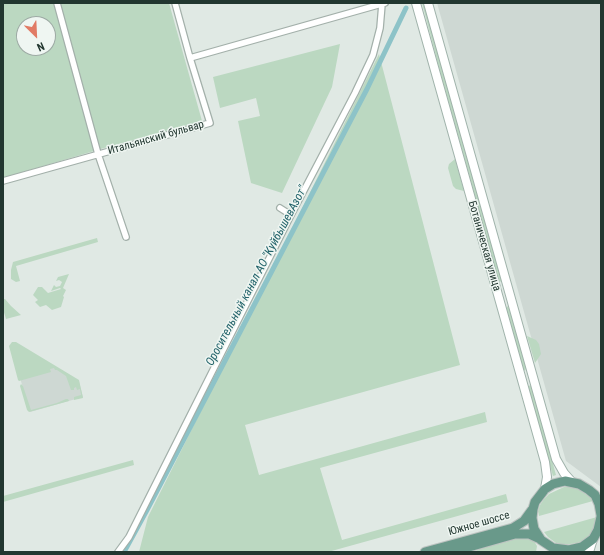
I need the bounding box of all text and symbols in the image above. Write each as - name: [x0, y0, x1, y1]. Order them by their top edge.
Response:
- north arrow: [16, 16, 56, 56]
- text: N: [35, 39, 46, 54]
- street label: Итальянский бульвар: [106, 118, 206, 158]
- water label: Оросительный канал АО "КуйбышевАзот": [203, 183, 311, 369]
- street label: Ботаническая улица: [465, 199, 503, 293]
- street label: Южное шоссе: [447, 509, 511, 539]

